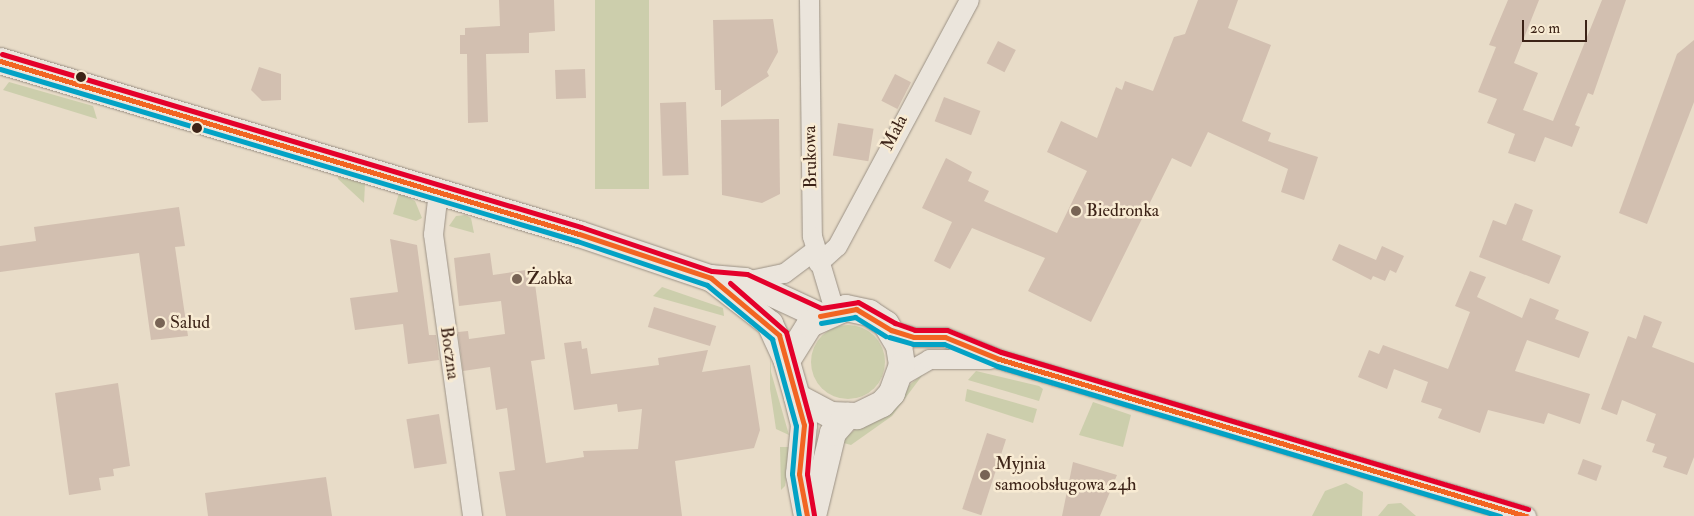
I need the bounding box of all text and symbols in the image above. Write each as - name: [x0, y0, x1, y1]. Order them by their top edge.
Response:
- scale bar: [1524, 10, 1589, 42]
- text: 20 m: [1530, 19, 1560, 38]
- unlabelled marker: [76, 72, 86, 82]
- street label: Mała: [877, 112, 913, 154]
- unlabelled marker: [192, 123, 202, 133]
- street label: Brukowa: [800, 125, 822, 189]
- place label: Biedronka: [1086, 200, 1159, 222]
- marker: Biedronka: [1070, 205, 1082, 217]
- place label: Żabka: [527, 268, 573, 290]
- marker: Żabka: [511, 273, 523, 285]
- place label: Salud: [170, 312, 210, 334]
- marker: Salud: [154, 317, 166, 329]
- street label: Boczna: [435, 325, 463, 381]
- place label: Myjnia samoobsługowa 24h: [995, 454, 1137, 496]
- marker: Myjnia samoobsługowa 24h: [979, 469, 991, 481]

